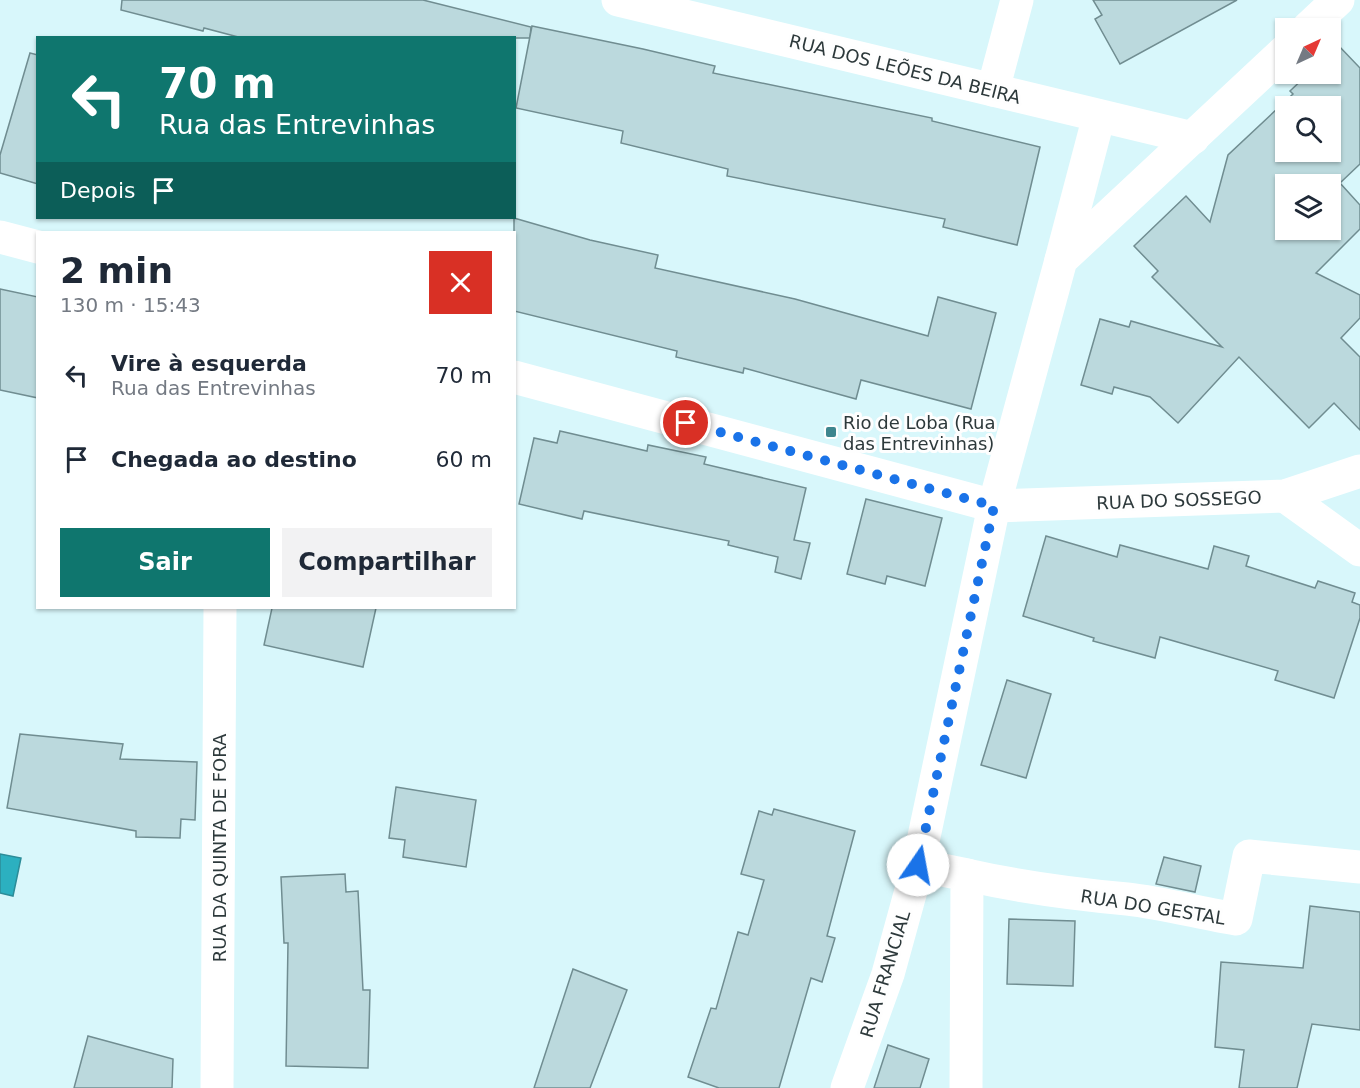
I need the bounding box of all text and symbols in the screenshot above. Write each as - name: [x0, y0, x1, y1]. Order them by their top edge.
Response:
- north arrow: [1275, 18, 1341, 84]
- map controls: [1275, 18, 1341, 240]
- street label: RUA DOS LEÕES DA BEIRA: [787, 30, 1024, 108]
- text: 70 m: [159, 59, 276, 108]
- icon: left: [60, 60, 138, 138]
- button: search: [1275, 96, 1341, 162]
- text: Rua das Entrevinhas: [159, 109, 435, 140]
- icon: arrive: [147, 174, 180, 207]
- button: layers: [1275, 174, 1341, 240]
- text: Depois: [60, 178, 135, 203]
- text: 2 min: [60, 250, 173, 291]
- button: close: [429, 251, 492, 314]
- text: 130 m · 15:43: [60, 293, 201, 317]
- text: Vire à esquerda: [111, 351, 307, 376]
- icon: left: [60, 359, 93, 392]
- text: 70 m: [436, 363, 492, 388]
- text: Rua das Entrevinhas: [111, 376, 316, 400]
- pin: [660, 397, 711, 448]
- icon: arrive: [669, 406, 702, 439]
- place label: Rio de Loba (Rua das Entrevinhas): [843, 412, 996, 454]
- marker: Rio de Loba (Rua das Entrevinhas): [824, 425, 838, 439]
- icon: arrive: [60, 443, 93, 476]
- text: Chegada ao destino: [111, 447, 357, 472]
- text: 60 m: [436, 447, 492, 472]
- street label: RUA DO SOSSEGO: [1096, 487, 1262, 513]
- button: Sair: [60, 528, 270, 597]
- button: Compartilhar: [282, 528, 492, 597]
- street label: RUA DA QUINTA DE FORA: [209, 733, 230, 962]
- position arrow: [886, 833, 950, 897]
- street label: RUA DO GESTAL: [1079, 885, 1227, 929]
- street label: RUA FRANCIAL: [856, 908, 914, 1040]

